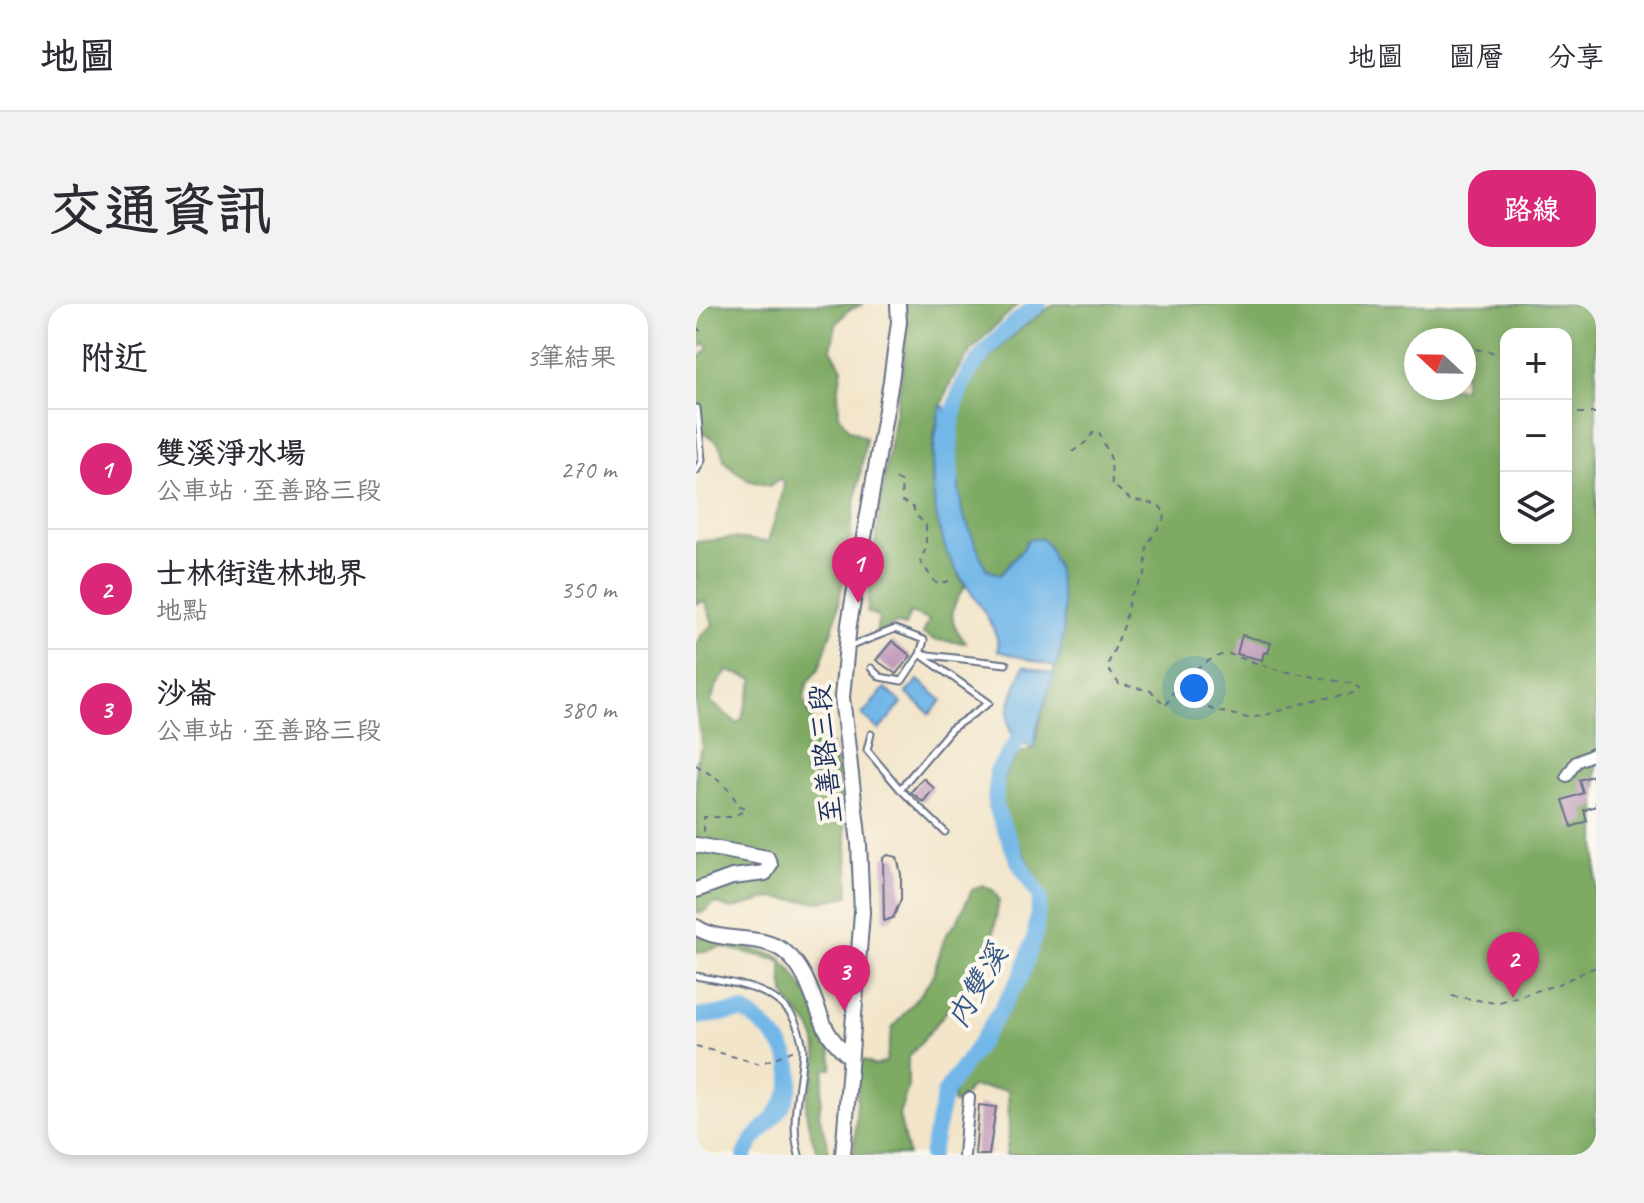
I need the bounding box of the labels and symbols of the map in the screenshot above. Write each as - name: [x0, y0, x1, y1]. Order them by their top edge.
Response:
- north arrow: [1404, 328, 1476, 400]
- pin: 1: [832, 537, 884, 603]
- your location: [1174, 668, 1214, 708]
- street label: 至善路三段: [801, 683, 849, 825]
- pin: 2: [1487, 932, 1539, 998]
- water label: 內雙溪: [938, 936, 1017, 1034]
- pin: 3: [818, 945, 870, 1011]

